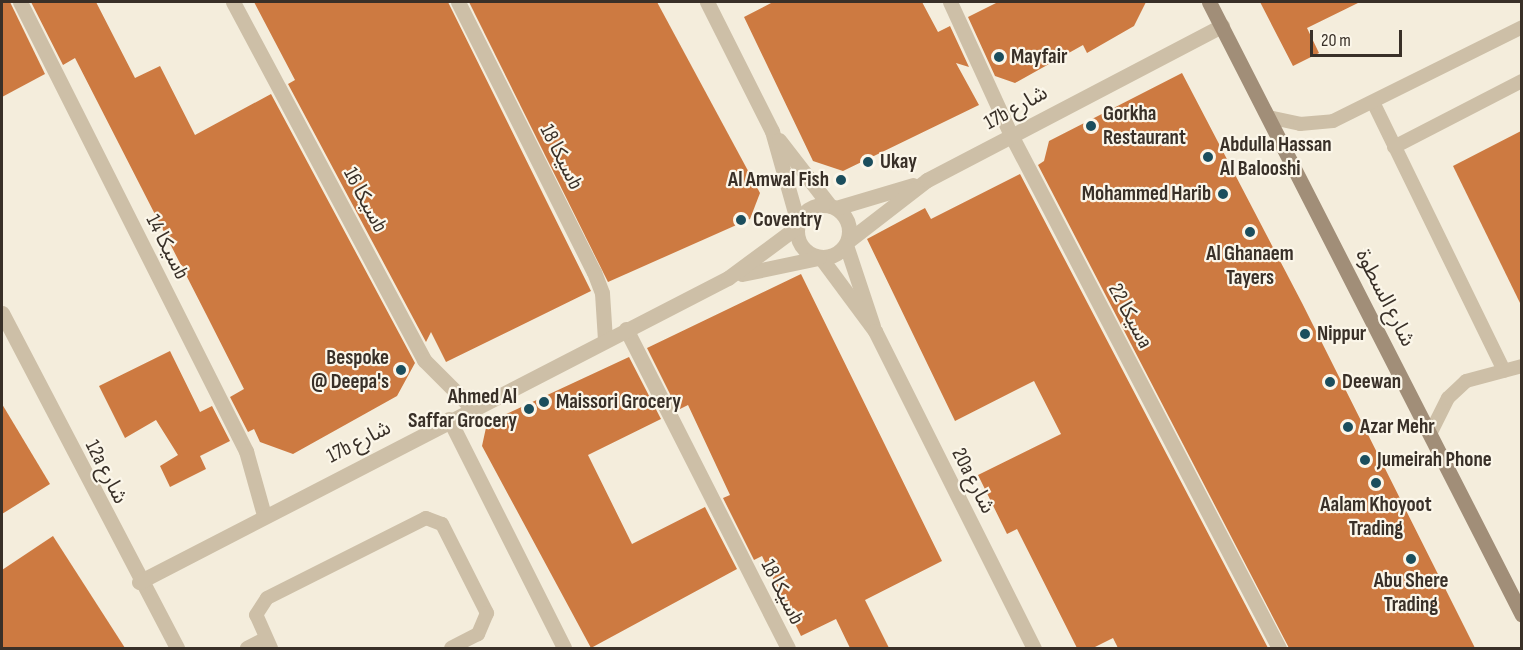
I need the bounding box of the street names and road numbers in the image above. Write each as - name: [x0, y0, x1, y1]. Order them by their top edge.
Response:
- street label: 17b شارع: [980, 80, 1052, 136]
- street label: سيكا 18b: [534, 120, 588, 194]
- street label: سيكا 16b: [338, 163, 392, 237]
- street label: سيكا 14b: [140, 210, 194, 284]
- street label: شارع السطوة: [1350, 245, 1420, 351]
- street label: سيكا 22a: [1102, 279, 1158, 353]
- street label: 17b شارع: [323, 415, 395, 469]
- street label: 12a شارع: [79, 436, 133, 508]
- street label: 20a شارع: [946, 444, 1000, 518]
- street label: سيكا 18b: [755, 555, 809, 629]

